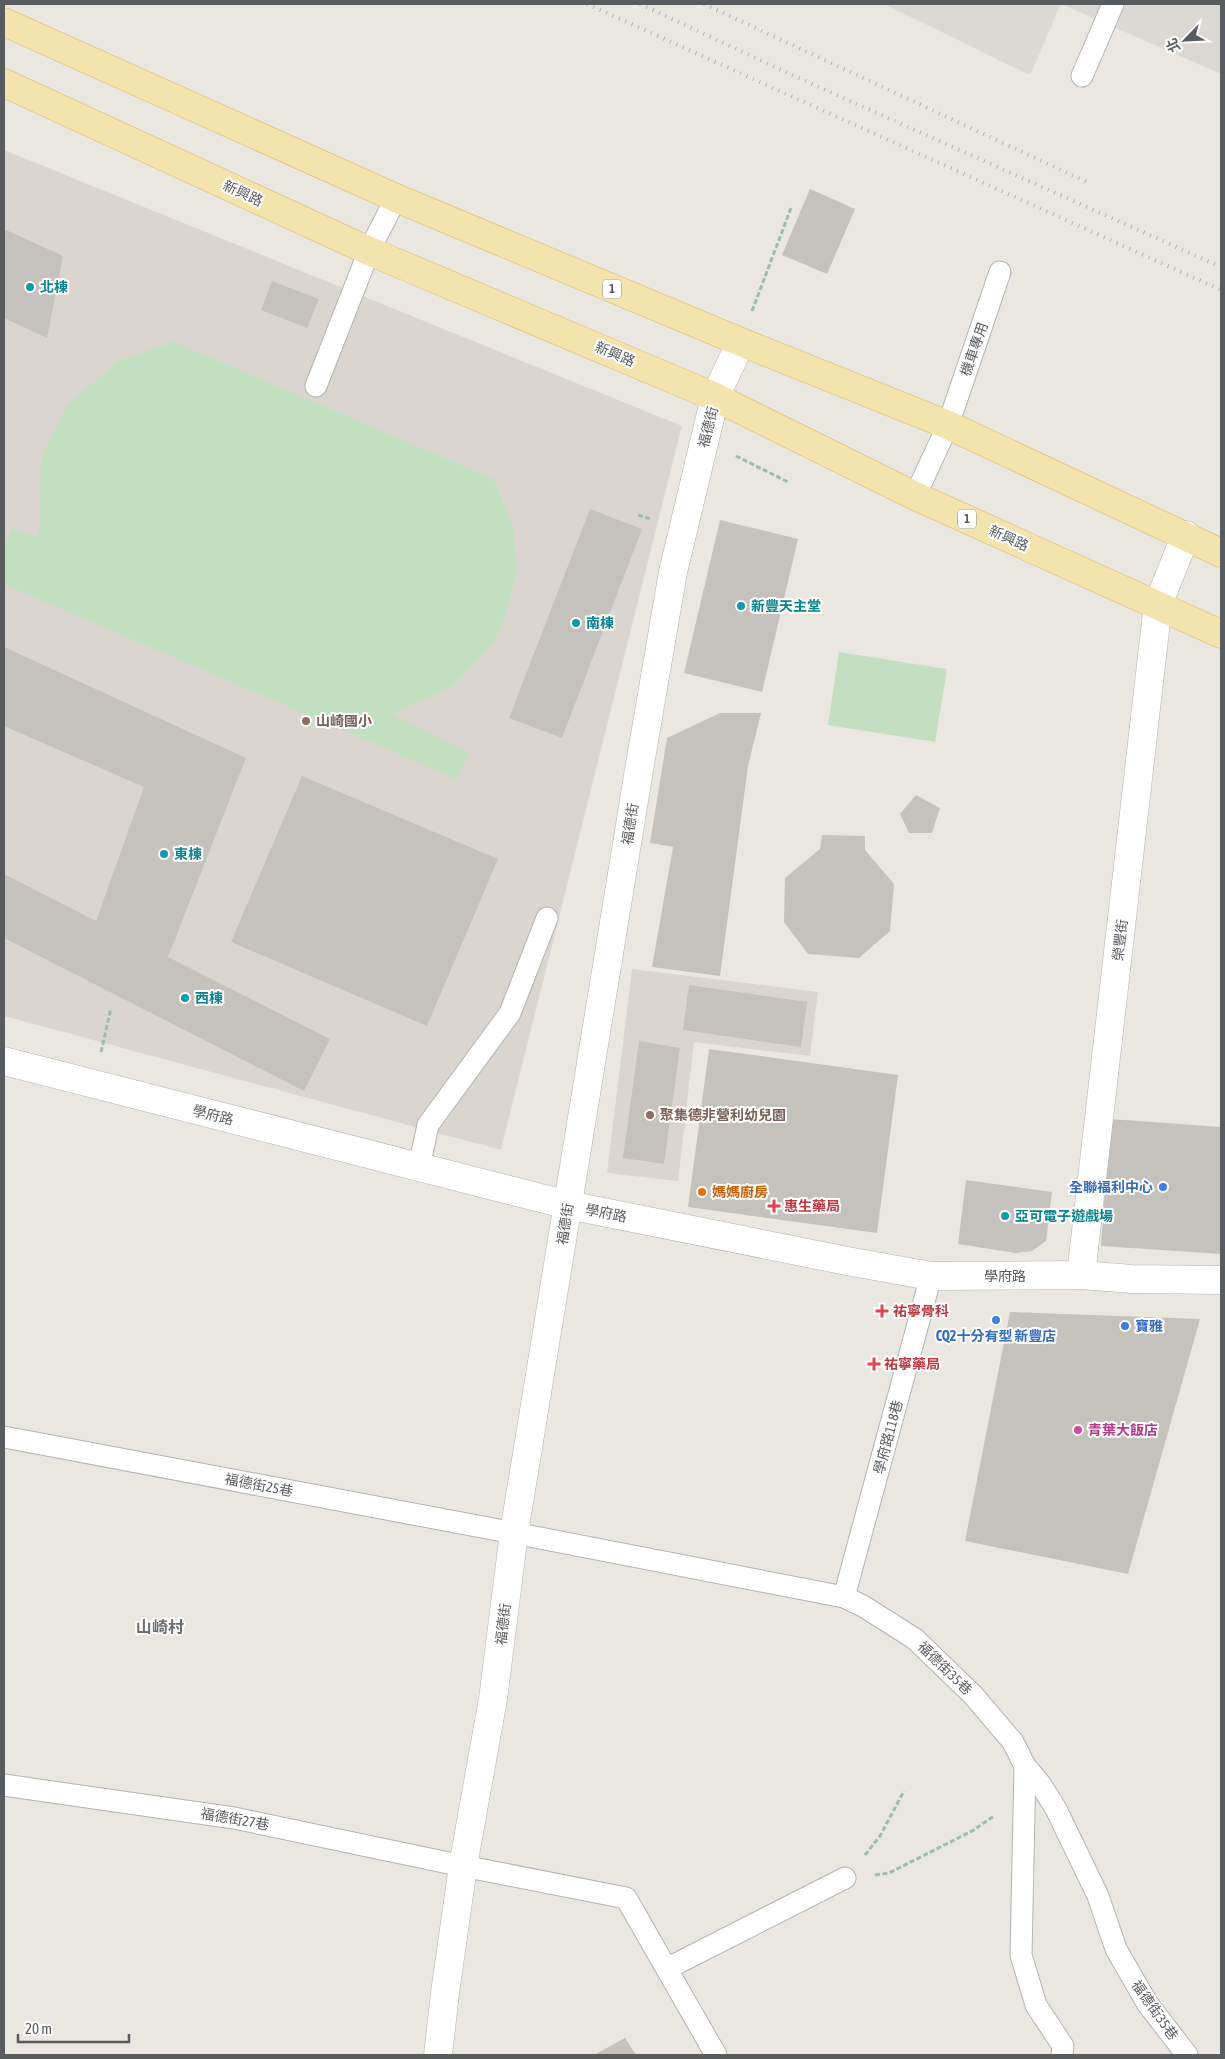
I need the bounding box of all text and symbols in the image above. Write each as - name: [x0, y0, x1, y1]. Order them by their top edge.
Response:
- north arrow: [1160, 15, 1210, 65]
- text: 北: [1163, 36, 1183, 55]
- street label: 新興路: [221, 177, 265, 209]
- place label: 北棟: [40, 279, 68, 295]
- road number: 1: [603, 280, 621, 298]
- marker: 北棟: [24, 281, 36, 293]
- street label: 機車專用: [957, 320, 991, 378]
- street label: 新興路: [593, 338, 637, 370]
- street label: 福德街: [695, 405, 721, 449]
- road number: 1: [958, 509, 976, 528]
- street label: 新興路: [987, 522, 1031, 554]
- place label: 新豐天主堂: [751, 598, 821, 614]
- marker: 新豐天主堂: [735, 600, 747, 612]
- place label: 南棟: [586, 615, 614, 631]
- marker: 南棟: [570, 617, 582, 629]
- place label: 山崎國小: [316, 713, 372, 729]
- marker: 山崎國小: [300, 715, 312, 727]
- street label: 福德街: [619, 802, 641, 846]
- place label: 東棟: [174, 846, 202, 862]
- marker: 東棟: [158, 848, 170, 860]
- street label: 榮豐街: [1110, 918, 1130, 962]
- place label: 西棟: [195, 990, 223, 1006]
- marker: 西棟: [179, 992, 191, 1004]
- street label: 學府路: [191, 1102, 235, 1128]
- place label: 聚集德非營利幼兒園: [660, 1107, 786, 1123]
- marker: 聚集德非營利幼兒園: [644, 1109, 656, 1121]
- place label: 全聯福利中心: [1069, 1179, 1153, 1195]
- marker: 全聯福利中心: [1157, 1181, 1169, 1193]
- place label: 媽媽廚房: [712, 1184, 768, 1200]
- marker: 媽媽廚房: [696, 1186, 708, 1198]
- place label: 惠生藥局: [784, 1198, 840, 1214]
- marker: 惠生藥局: [768, 1200, 780, 1212]
- street label: 學府路: [584, 1201, 628, 1225]
- street label: 福德街: [554, 1202, 576, 1246]
- place label: 亞可電子遊戲場: [1015, 1208, 1113, 1224]
- marker: 亞可電子遊戲場: [999, 1210, 1011, 1222]
- street label: 學府路: [984, 1268, 1026, 1284]
- place label: 祐寧骨科: [893, 1303, 949, 1319]
- marker: 祐寧骨科: [875, 1304, 889, 1318]
- marker: CQ2十分有型 新豐店: [990, 1314, 1002, 1326]
- place label: 寶雅: [1135, 1318, 1163, 1334]
- marker: 寶雅: [1119, 1320, 1131, 1332]
- place label: CQ2十分有型 新豐店: [936, 1328, 1056, 1344]
- place label: 祐寧藥局: [884, 1356, 940, 1372]
- marker: 祐寧藥局: [868, 1358, 880, 1370]
- street label: 學府路118巷: [870, 1398, 906, 1476]
- place label: 青葉大飯店: [1088, 1422, 1158, 1438]
- marker: 青葉大飯店: [1072, 1424, 1084, 1436]
- street label: 福德街25巷: [224, 1471, 294, 1499]
- street label: 福德街: [493, 1602, 513, 1646]
- district label: 山崎村: [136, 1618, 184, 1636]
- street label: 福德街35巷: [915, 1638, 975, 1698]
- street label: 福德街27巷: [200, 1805, 270, 1833]
- street label: 福德街35巷: [1129, 1977, 1181, 2043]
- scale bar: [18, 2012, 129, 2044]
- text: 20 m: [25, 2020, 52, 2037]

